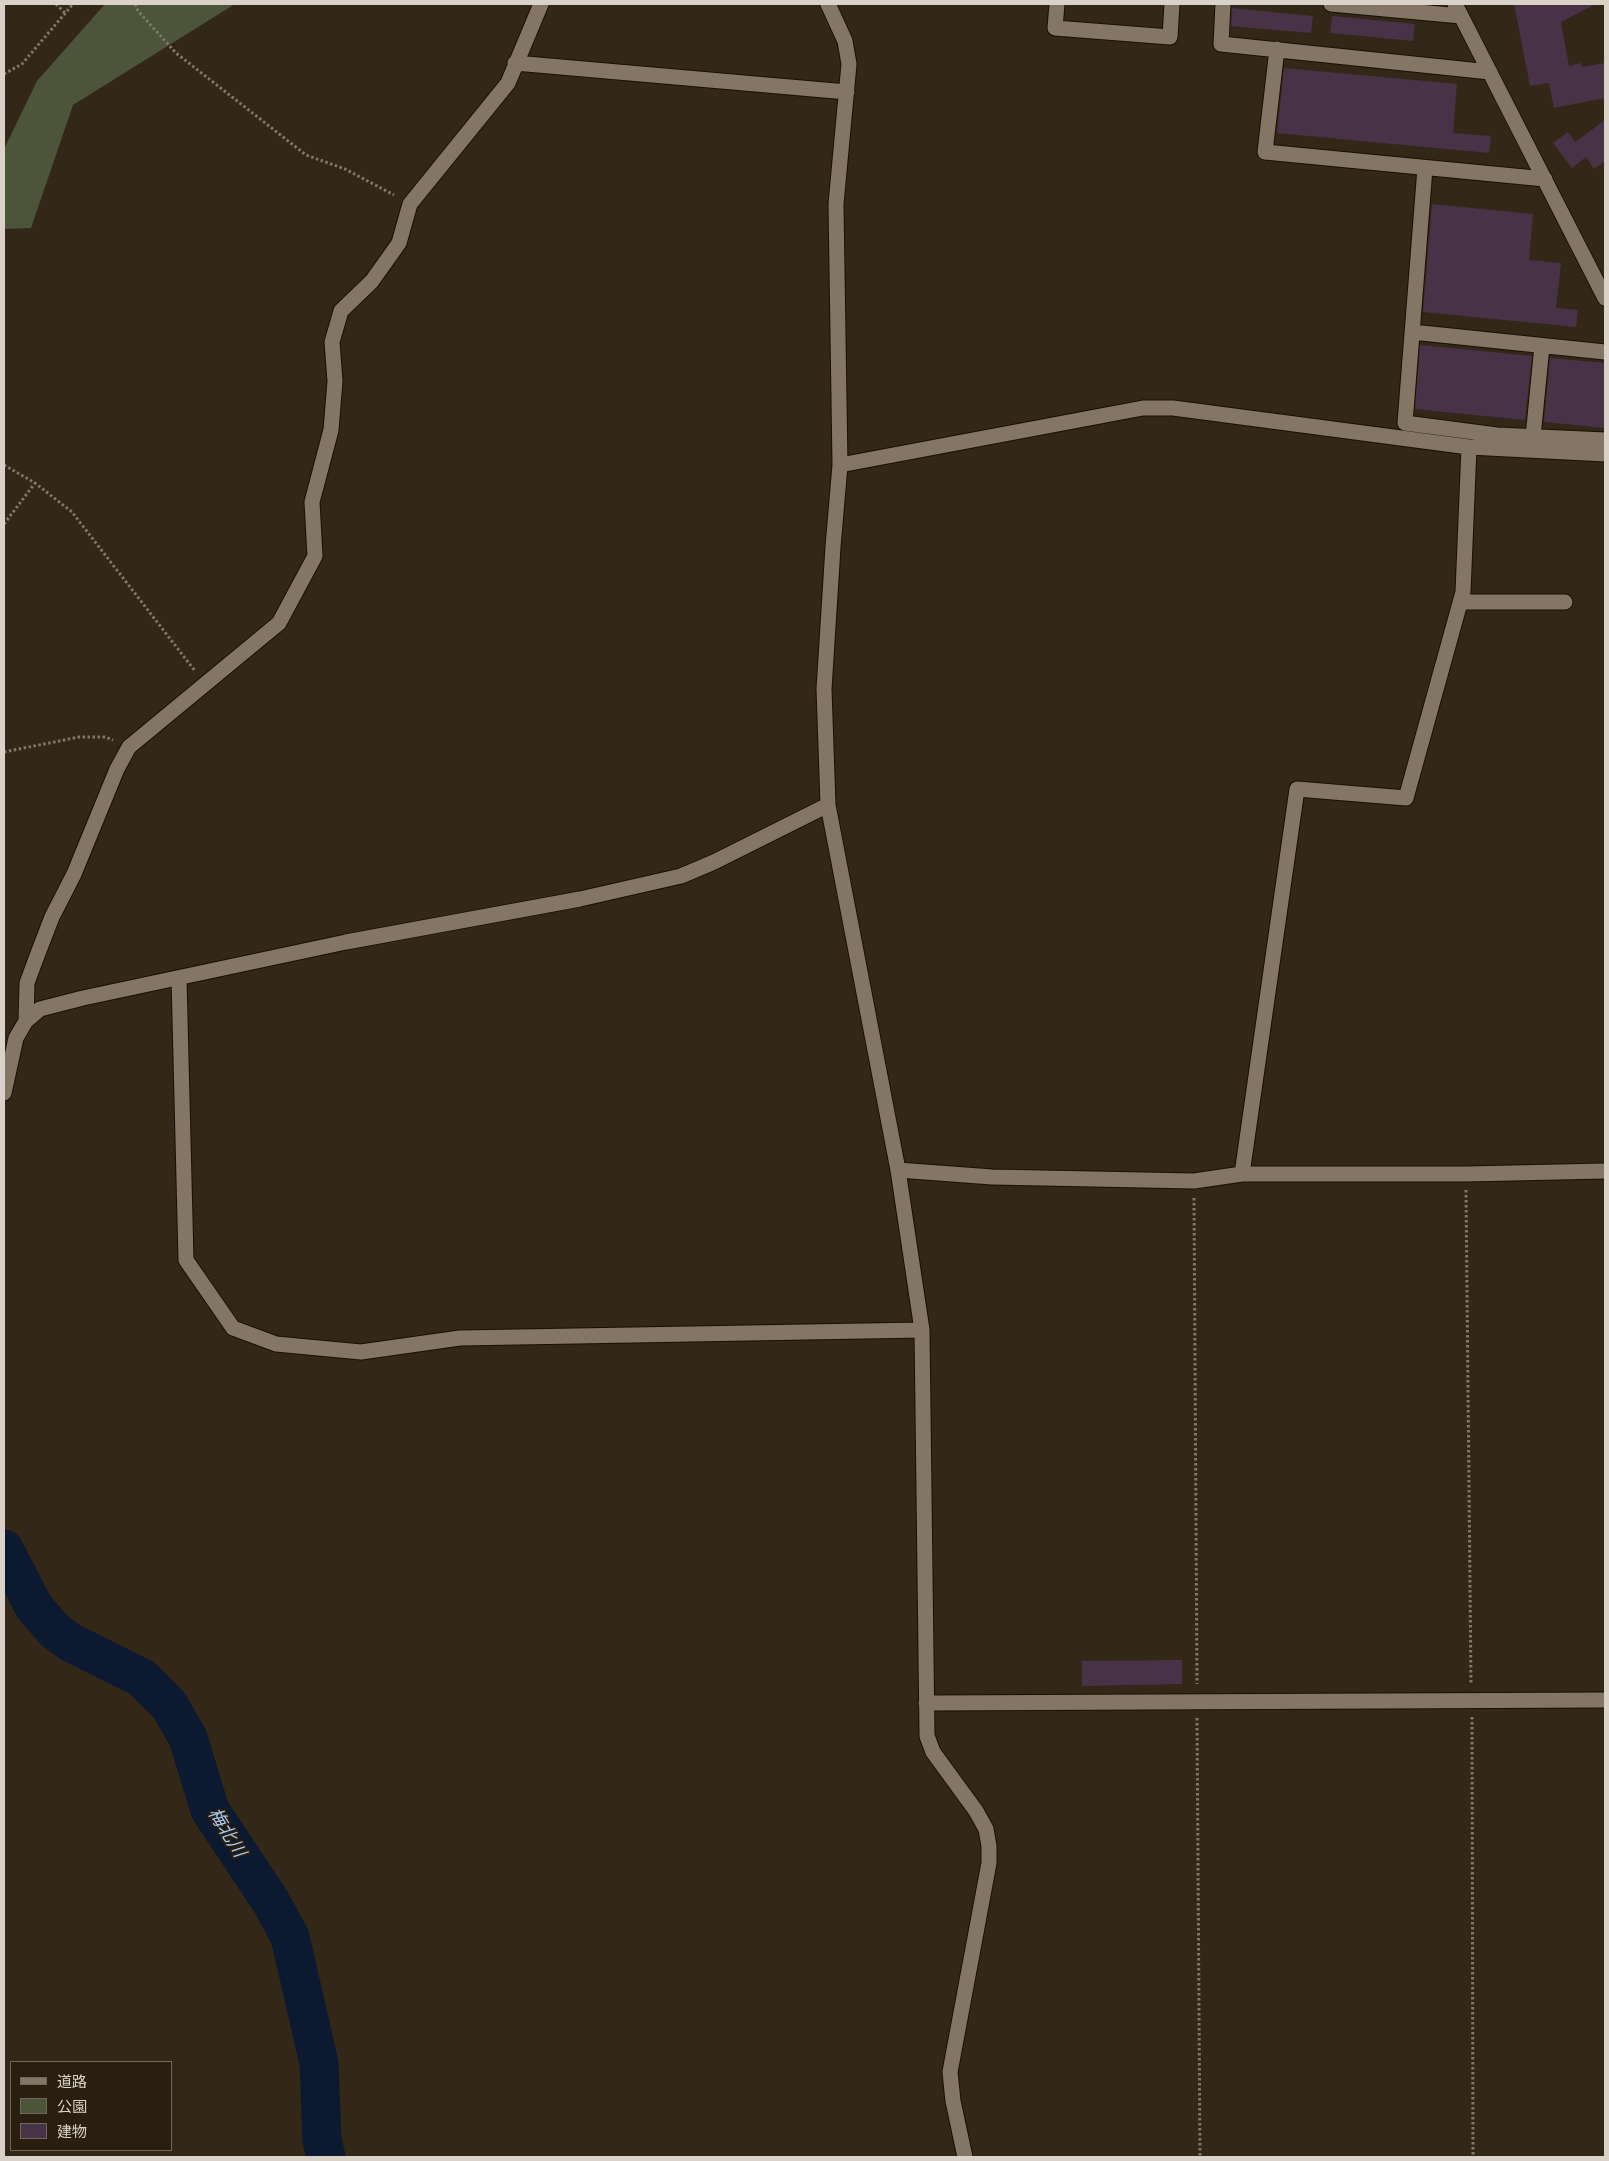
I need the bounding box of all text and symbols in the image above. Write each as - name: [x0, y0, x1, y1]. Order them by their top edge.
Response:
- water label: 梅北川: [203, 1804, 249, 1862]
- legend: [10, 2061, 172, 2151]
- text: 道路: [57, 2072, 87, 2092]
- text: 公園: [57, 2097, 87, 2117]
- text: 建物: [57, 2122, 87, 2142]

